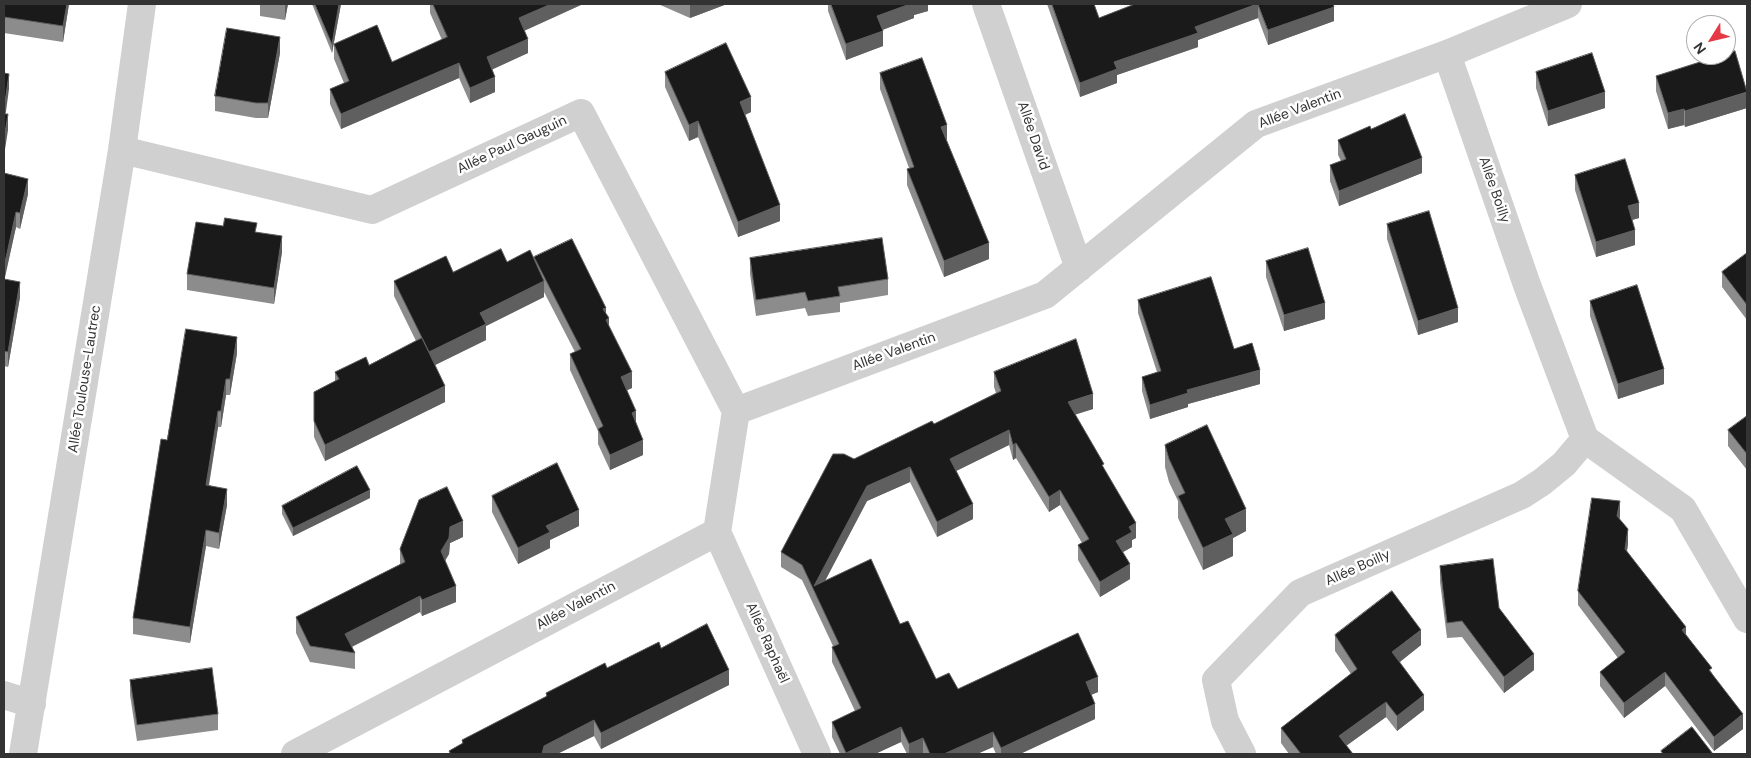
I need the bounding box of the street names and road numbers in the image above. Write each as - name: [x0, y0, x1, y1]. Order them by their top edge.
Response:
- street label: Allée Valentin: [1256, 86, 1344, 132]
- street label: Allée David: [1013, 99, 1053, 173]
- street label: Allée Paul Gauguin: [455, 112, 569, 178]
- street label: Allée Boilly: [1475, 155, 1513, 225]
- street label: Allée Toulouse-Lautrec: [65, 304, 105, 454]
- street label: Allée Valentin: [850, 329, 938, 375]
- street label: Allée Boilly: [1323, 546, 1393, 590]
- street label: Allée Valentin: [533, 578, 619, 634]
- street label: Allée Raphaël: [742, 600, 792, 686]

